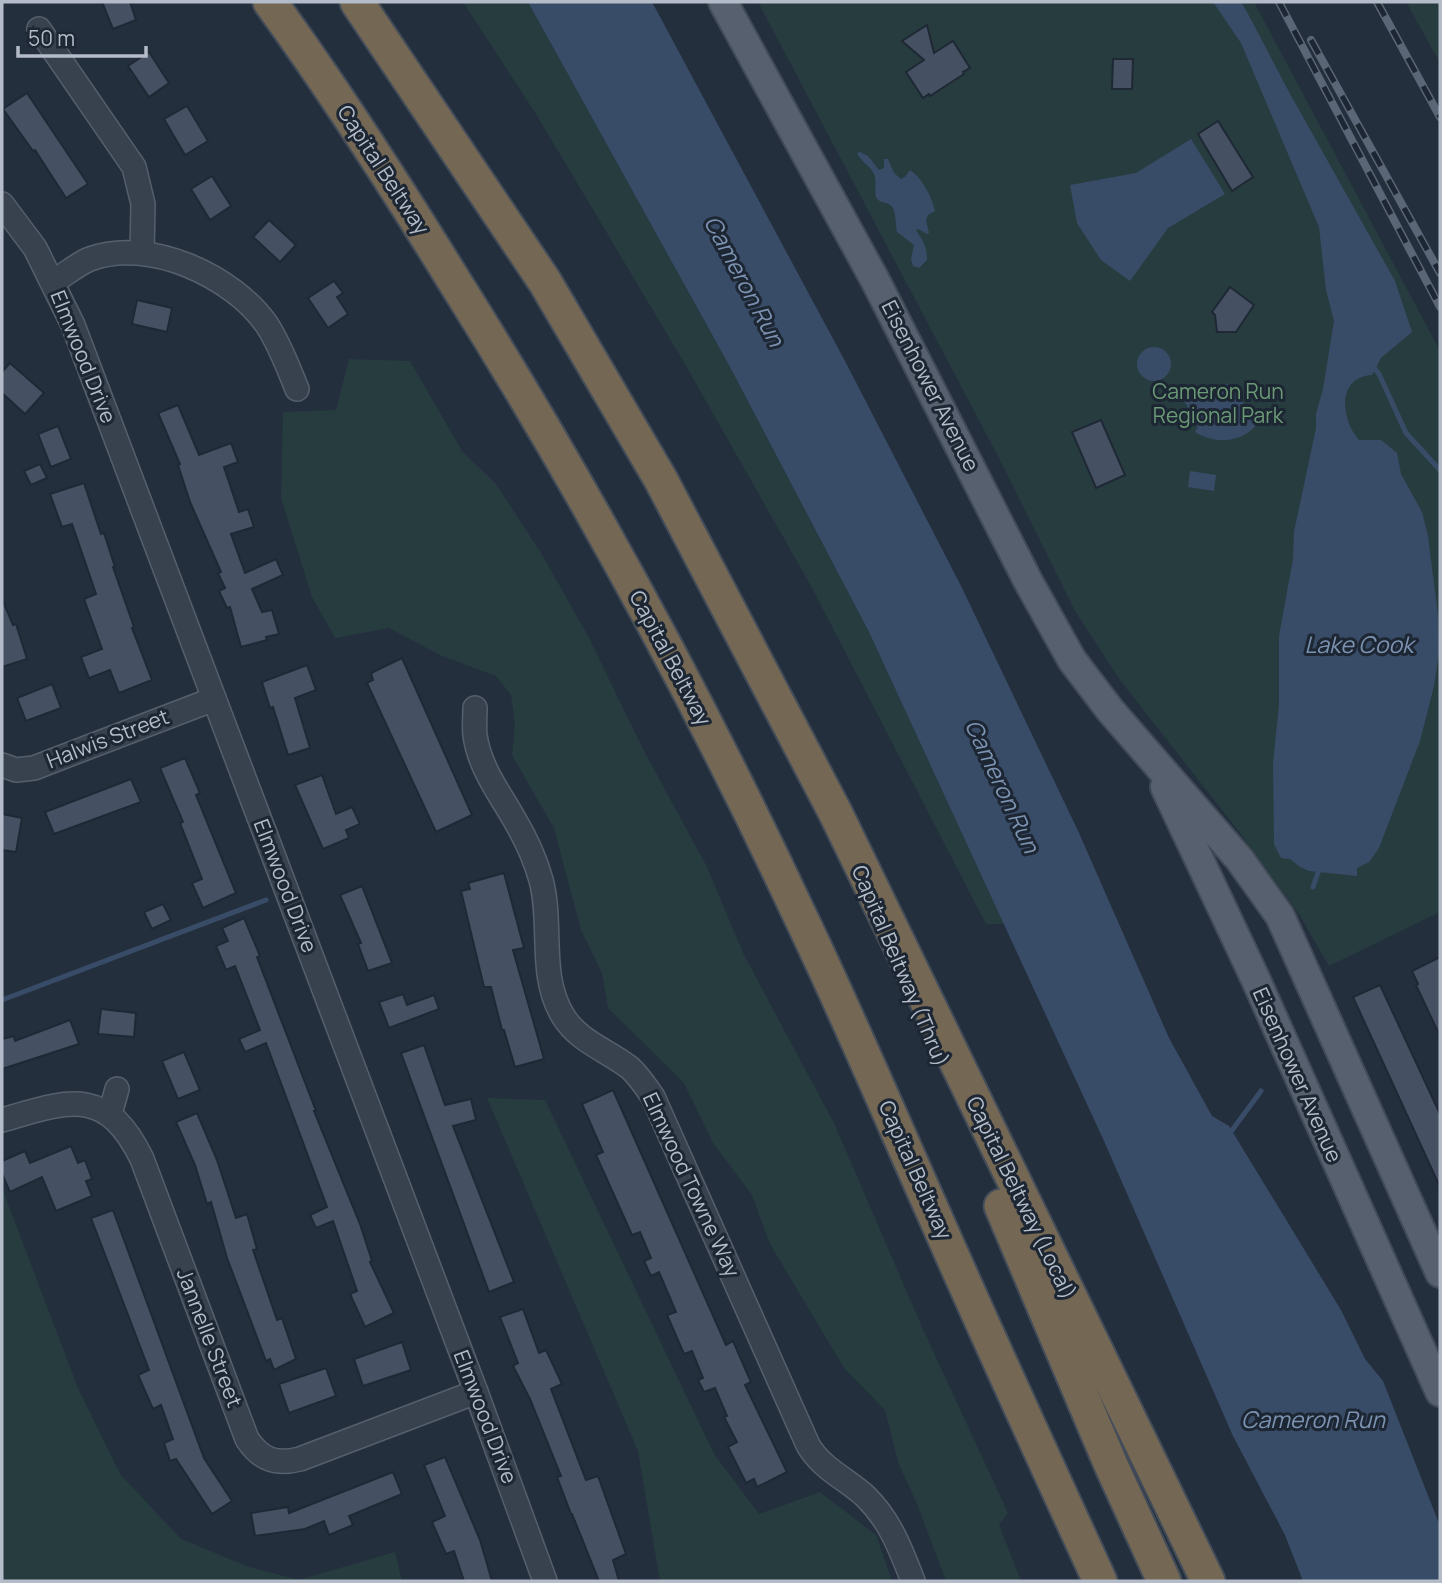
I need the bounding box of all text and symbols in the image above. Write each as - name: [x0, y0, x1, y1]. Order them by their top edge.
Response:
- scale bar: [18, 14, 145, 58]
- text: 50 m: [28, 24, 75, 52]
- street label: Capital Beltway: [331, 99, 436, 240]
- water label: Cameron Run: [697, 210, 793, 353]
- street label: Elmwood Drive: [45, 286, 123, 427]
- street label: Eisenhower Avenue: [876, 295, 986, 476]
- park label: Cameron Run Regional Park: [1152, 377, 1284, 429]
- street label: Capital Beltway: [623, 585, 718, 730]
- water label: Lake Cook: [1305, 628, 1417, 660]
- street label: Halwis Street: [42, 702, 173, 774]
- water label: Cameron Run: [958, 714, 1048, 859]
- street label: Elmwood Drive: [248, 815, 324, 956]
- street label: Capital Beltway (Thru): [846, 861, 956, 1071]
- street label: Eisenhower Avenue: [1247, 983, 1349, 1166]
- street label: Elmwood Towne Way: [637, 1088, 747, 1281]
- street label: Capital Beltway (Local): [961, 1091, 1083, 1304]
- street label: Capital Beltway: [873, 1096, 959, 1243]
- street label: Jannelle Street: [171, 1264, 249, 1411]
- street label: Elmwood Drive: [448, 1346, 524, 1487]
- water label: Cameron Run: [1241, 1403, 1386, 1435]

